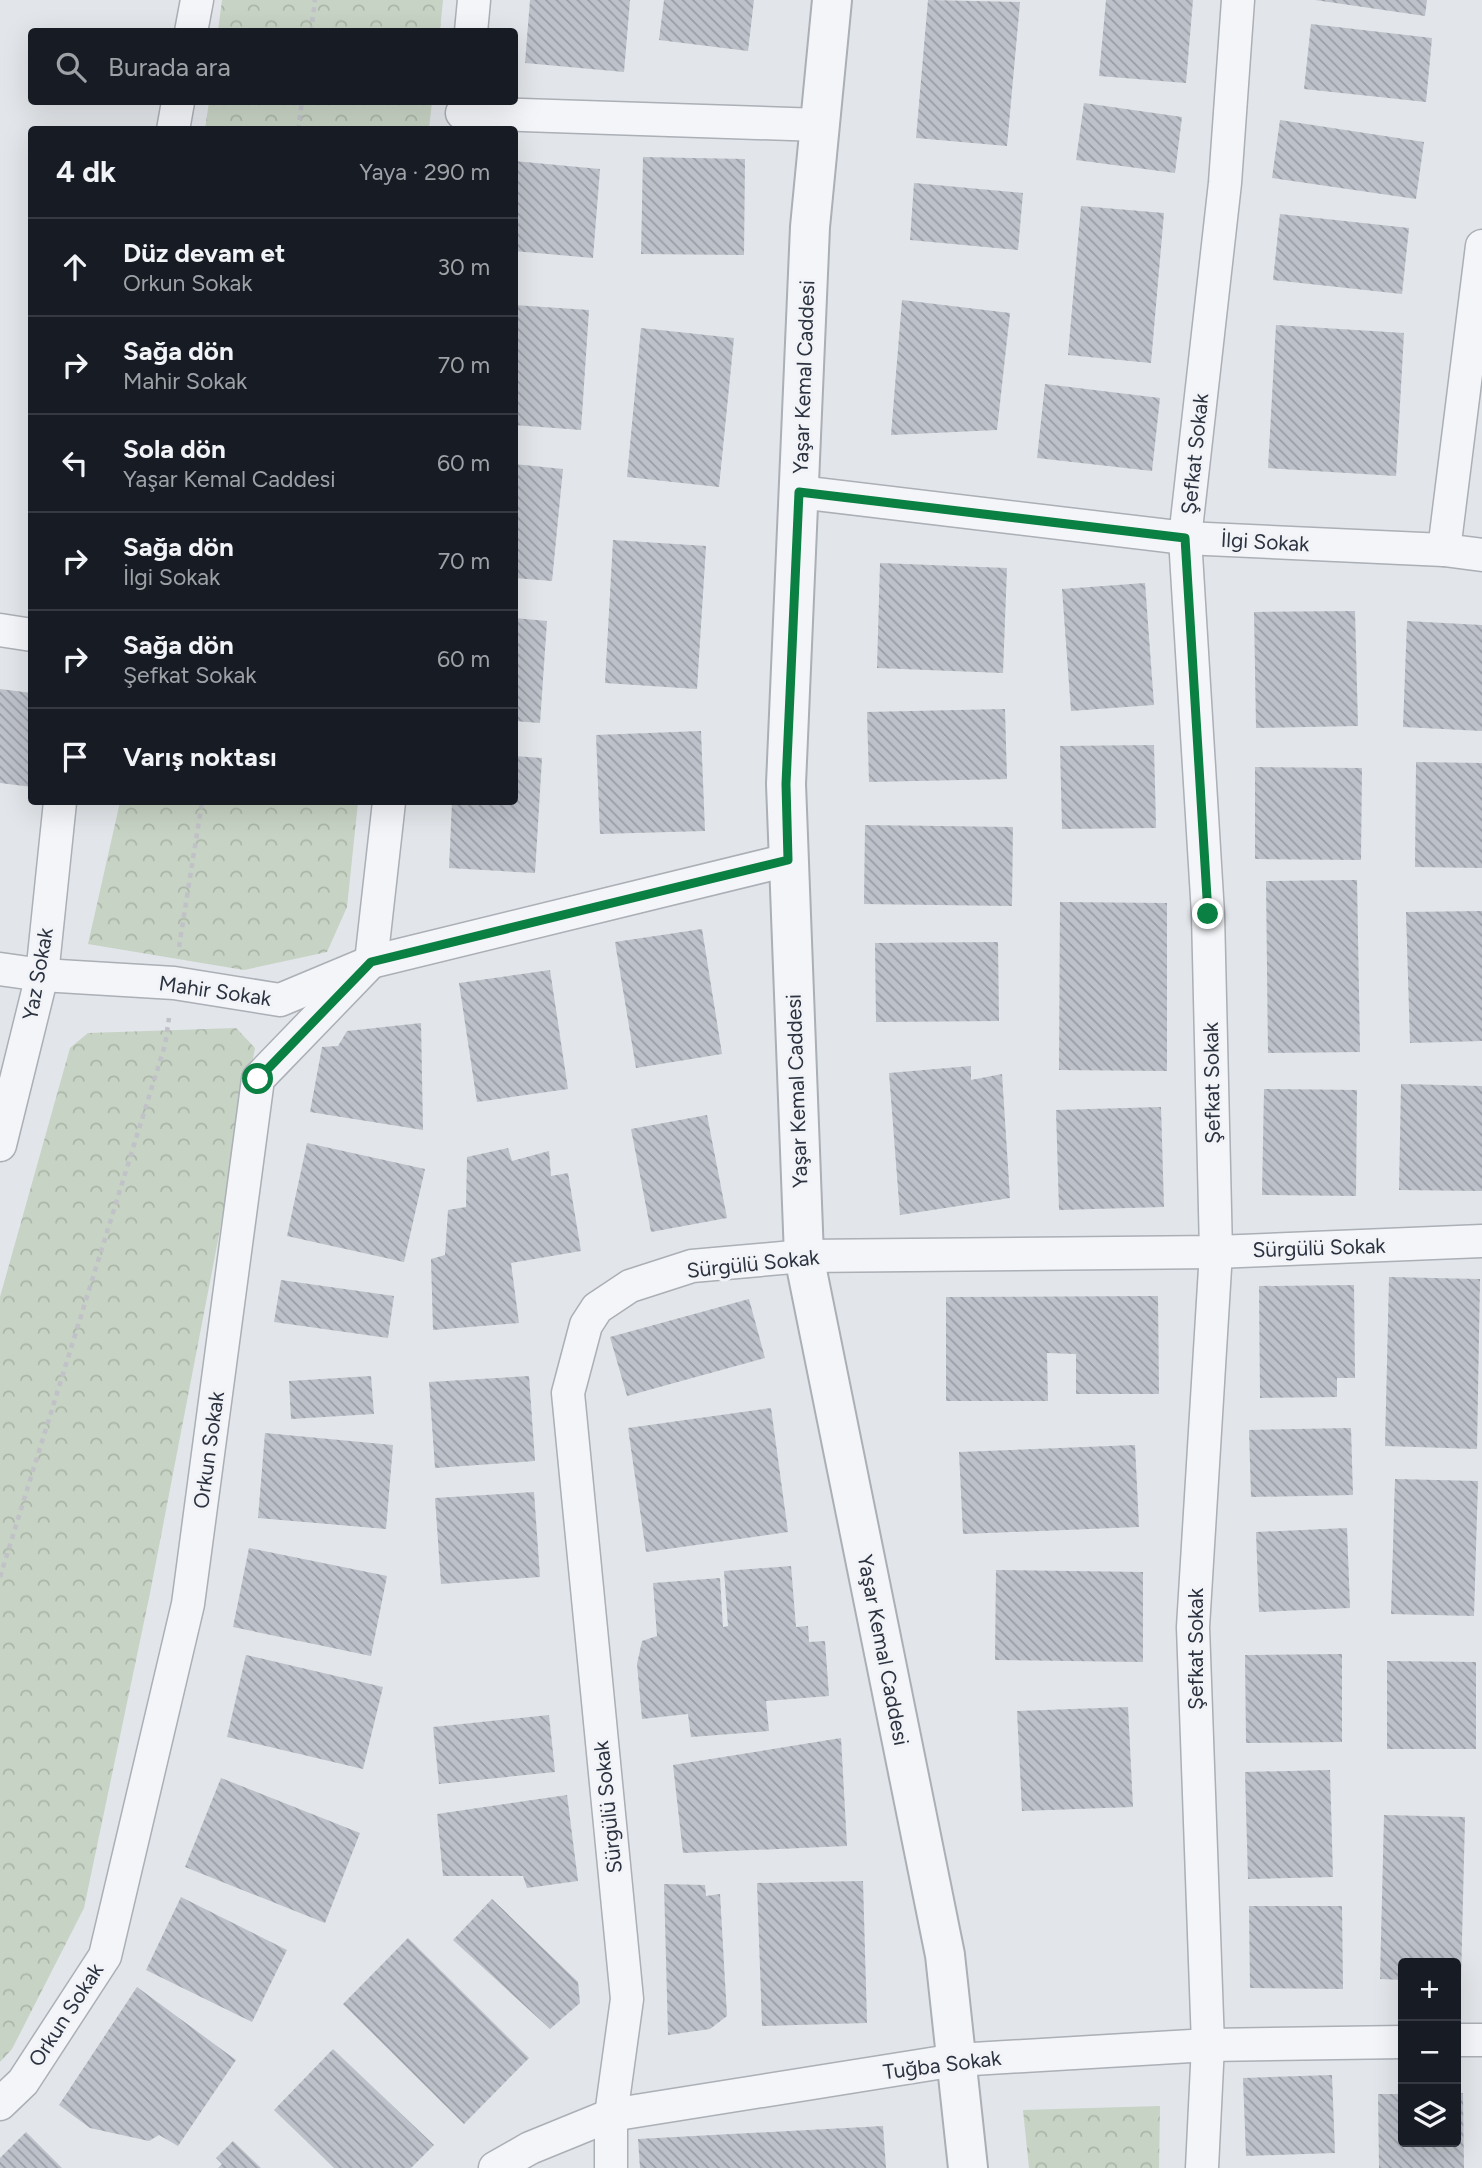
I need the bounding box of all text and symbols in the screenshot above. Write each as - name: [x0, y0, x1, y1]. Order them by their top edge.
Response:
- search box: [28, 28, 518, 105]
- icon: search: [52, 48, 90, 86]
- text: Burada ara: [108, 51, 231, 83]
- text: 4 dk: [56, 153, 116, 190]
- text: Yaya · 290 m: [359, 158, 490, 186]
- text: Düz devam et: [123, 237, 285, 269]
- icon: ahead: [56, 248, 94, 286]
- text: 30 m: [437, 253, 490, 281]
- text: Orkun Sokak: [123, 269, 252, 297]
- street label: Yaşar Kemal Caddesi: [788, 280, 819, 474]
- text: Sağa dön: [123, 335, 234, 367]
- icon: right: [56, 346, 94, 384]
- text: 70 m: [438, 351, 490, 379]
- text: Mahir Sokak: [123, 367, 247, 395]
- street label: Şefkat Sokak: [1176, 391, 1213, 516]
- text: Sola dön: [123, 433, 226, 465]
- icon: left: [56, 444, 94, 482]
- text: 60 m: [437, 449, 490, 477]
- text: Yaşar Kemal Caddesi: [123, 465, 336, 493]
- street label: İlgi Sokak: [1220, 527, 1311, 556]
- text: Sağa dön: [123, 531, 234, 563]
- icon: right: [56, 542, 94, 580]
- text: 70 m: [438, 547, 490, 575]
- text: İlgi Sokak: [123, 563, 220, 591]
- text: Sağa dön: [123, 629, 234, 661]
- icon: right: [56, 640, 94, 678]
- text: 60 m: [437, 645, 490, 673]
- text: Şefkat Sokak: [123, 661, 256, 689]
- icon: arrive: [56, 738, 94, 776]
- text: Varış noktası: [123, 741, 277, 773]
- route end: [1192, 898, 1223, 929]
- street label: Yaz Sokak: [17, 925, 58, 1022]
- street label: Mahir Sokak: [157, 970, 274, 1011]
- street label: Yaşar Kemal Caddesi: [781, 994, 812, 1188]
- street label: Şefkat Sokak: [1198, 1021, 1225, 1144]
- route start: [242, 1063, 273, 1094]
- street label: Sürgülü Sokak: [1252, 1233, 1387, 1262]
- street label: Sürgülü Sokak: [685, 1244, 821, 1283]
- street label: Orkun Sokak: [188, 1389, 229, 1510]
- street label: Yaşar Kemal Caddesi: [853, 1552, 914, 1748]
- street label: Şefkat Sokak: [1183, 1587, 1208, 1710]
- street label: Sürgülü Sokak: [588, 1739, 627, 1875]
- street label: Orkun Sokak: [23, 1958, 109, 2071]
- map controls: [1398, 1958, 1461, 2147]
- button: +: [1398, 1958, 1461, 2021]
- button: −: [1398, 2021, 1461, 2084]
- street label: Tuğba Sokak: [881, 2045, 1003, 2084]
- button: layers: [1398, 2084, 1461, 2147]

